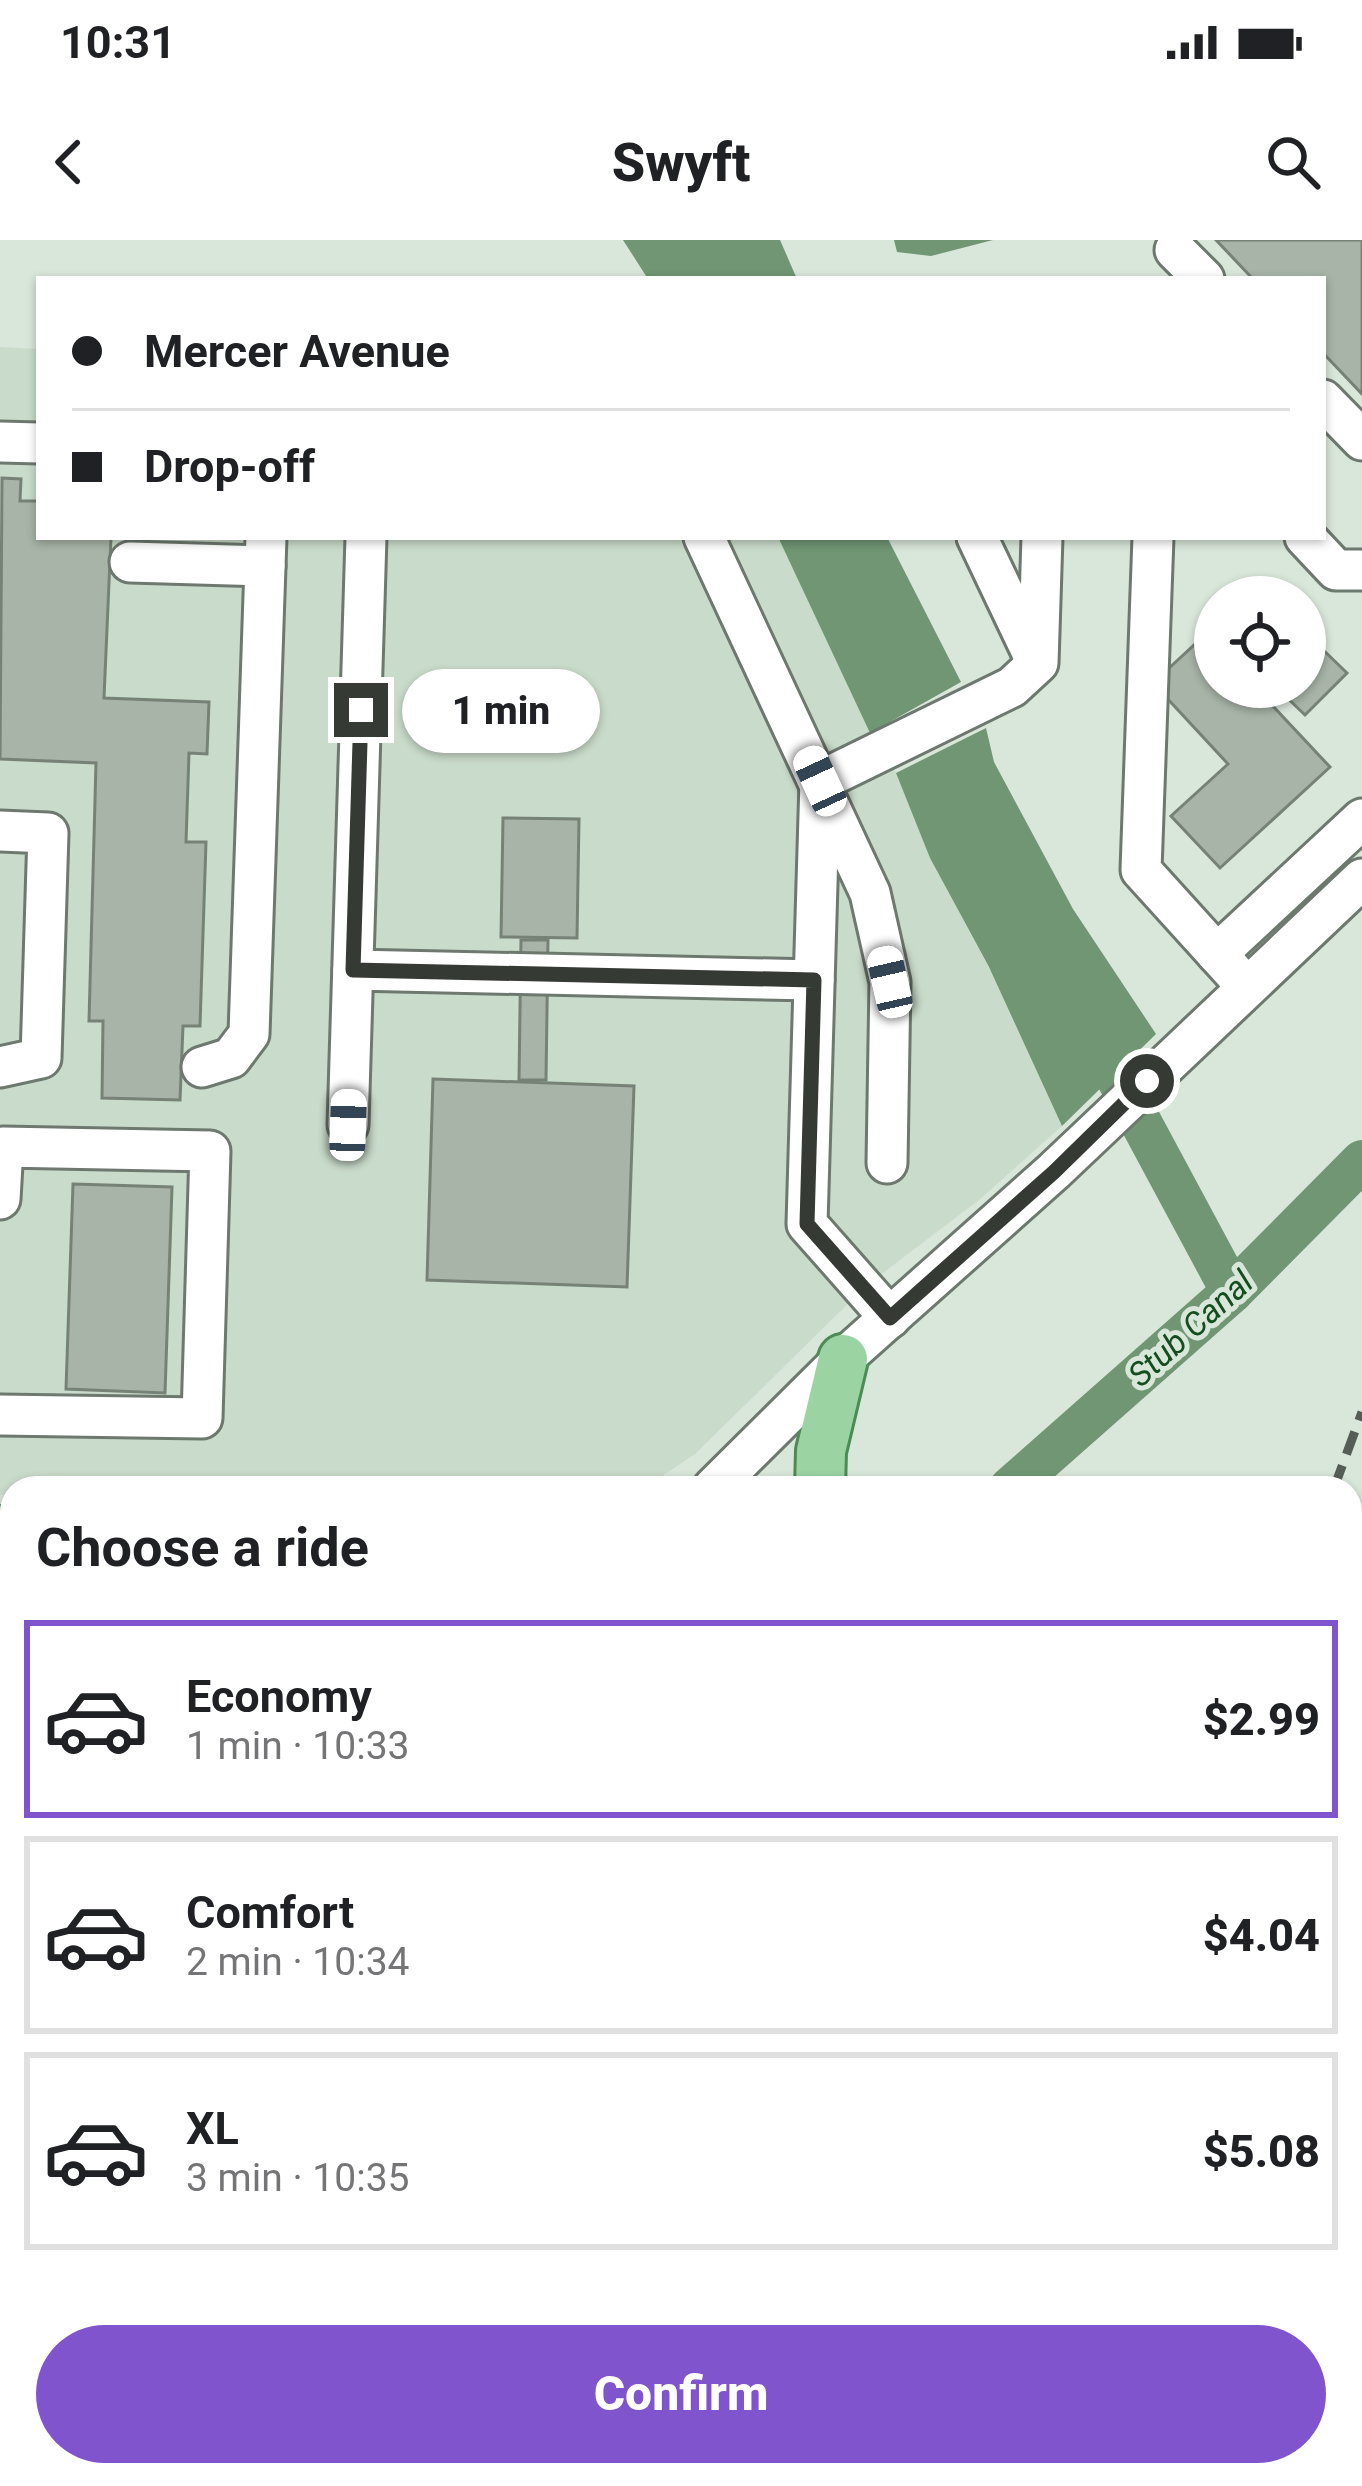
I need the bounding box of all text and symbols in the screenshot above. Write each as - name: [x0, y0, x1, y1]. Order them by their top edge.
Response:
- text: 10:31: [60, 16, 176, 69]
- icon: back: [36, 129, 102, 195]
- icon: search: [1260, 129, 1326, 195]
- text: Swyft: [612, 131, 750, 194]
- text: Mercer Avenue: [144, 325, 450, 378]
- text: Drop-off: [144, 440, 315, 493]
- map controls: [1194, 576, 1326, 708]
- button: locate: [1194, 576, 1326, 708]
- callout: 1 min: [403, 668, 601, 752]
- route end: [334, 683, 388, 737]
- text: 1 min: [452, 688, 550, 734]
- car: [788, 741, 852, 821]
- car: [864, 943, 916, 1021]
- route start: [1120, 1054, 1174, 1108]
- car: [329, 1088, 367, 1162]
- water label: Stub Canal: [1120, 1262, 1261, 1395]
- text: Choose a ride: [36, 1516, 369, 1579]
- icon: car: [42, 1665, 150, 1773]
- text: Economy: [186, 1670, 372, 1723]
- text: $2.99: [1203, 1693, 1320, 1746]
- text: 1 min · 10:33: [186, 1723, 409, 1769]
- icon: car: [42, 1881, 150, 1989]
- text: Comfort: [186, 1886, 354, 1939]
- text: $4.04: [1203, 1909, 1320, 1962]
- text: 2 min · 10:34: [186, 1939, 409, 1985]
- icon: car: [42, 2097, 150, 2205]
- text: XL: [186, 2102, 239, 2155]
- text: $5.08: [1203, 2125, 1320, 2178]
- text: 3 min · 10:35: [186, 2155, 409, 2201]
- button: Confirm: [36, 2325, 1326, 2463]

